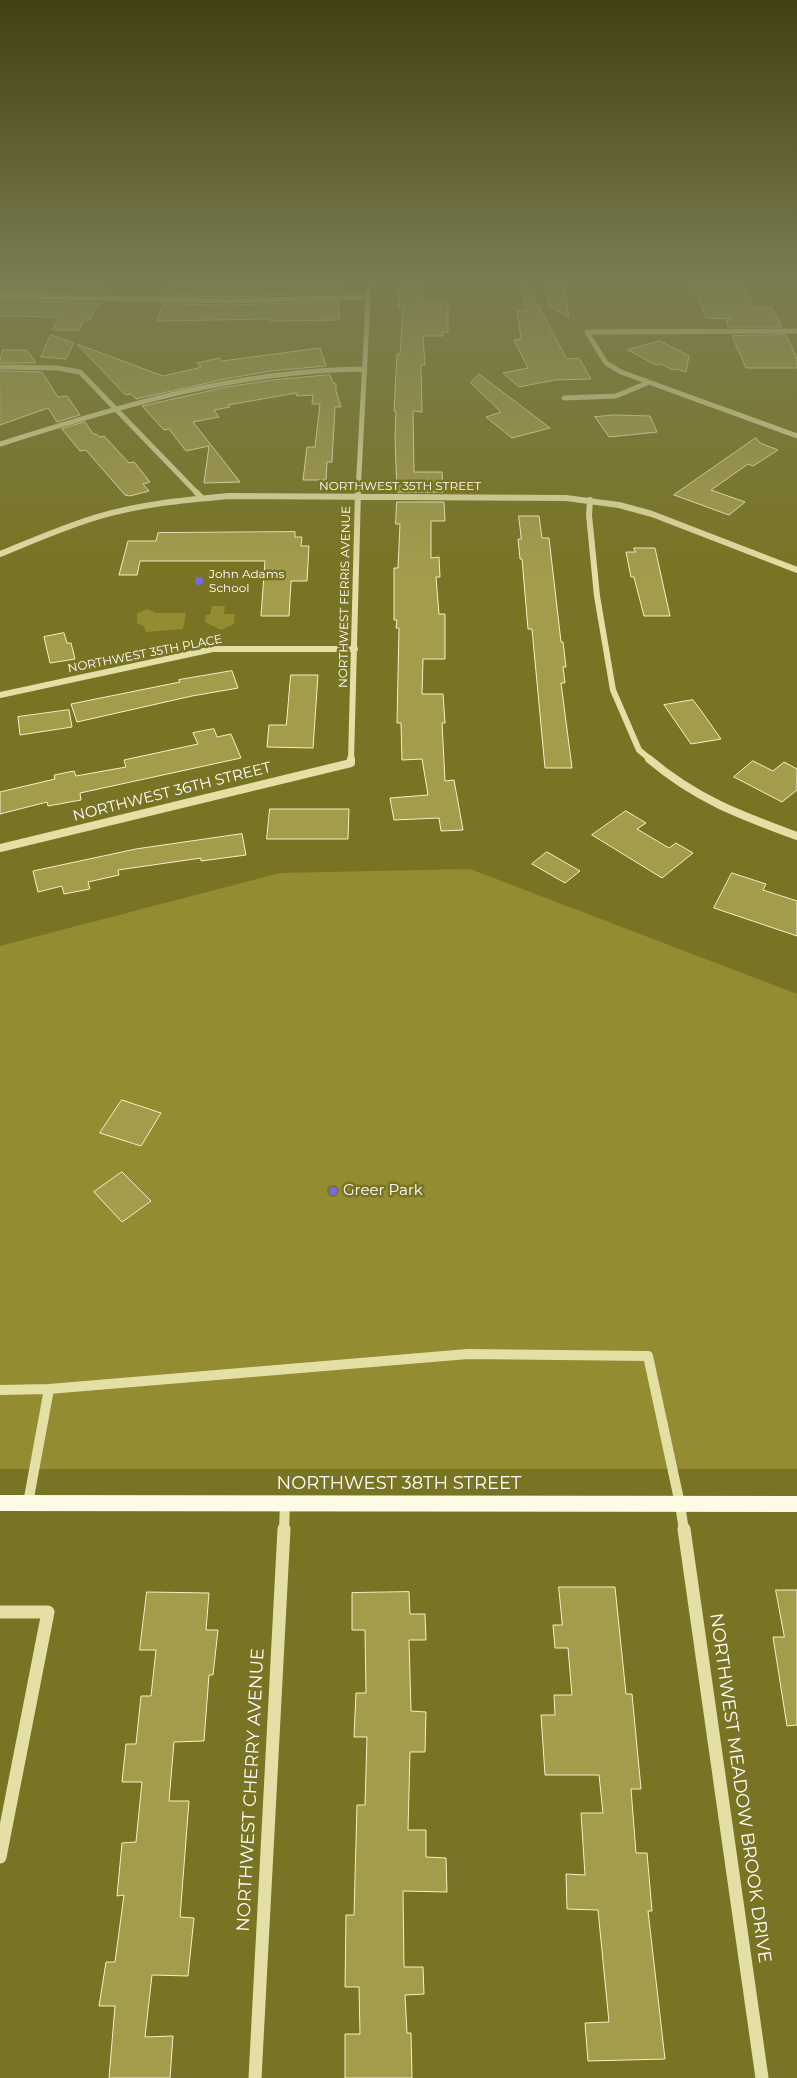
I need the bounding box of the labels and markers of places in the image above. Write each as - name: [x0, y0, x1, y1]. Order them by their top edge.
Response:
- place label: John Adams School: [209, 567, 284, 595]
- marker: John Adams School: [193, 575, 205, 587]
- place label: Greer Park: [343, 1182, 423, 1200]
- marker: Greer Park: [327, 1185, 339, 1197]

